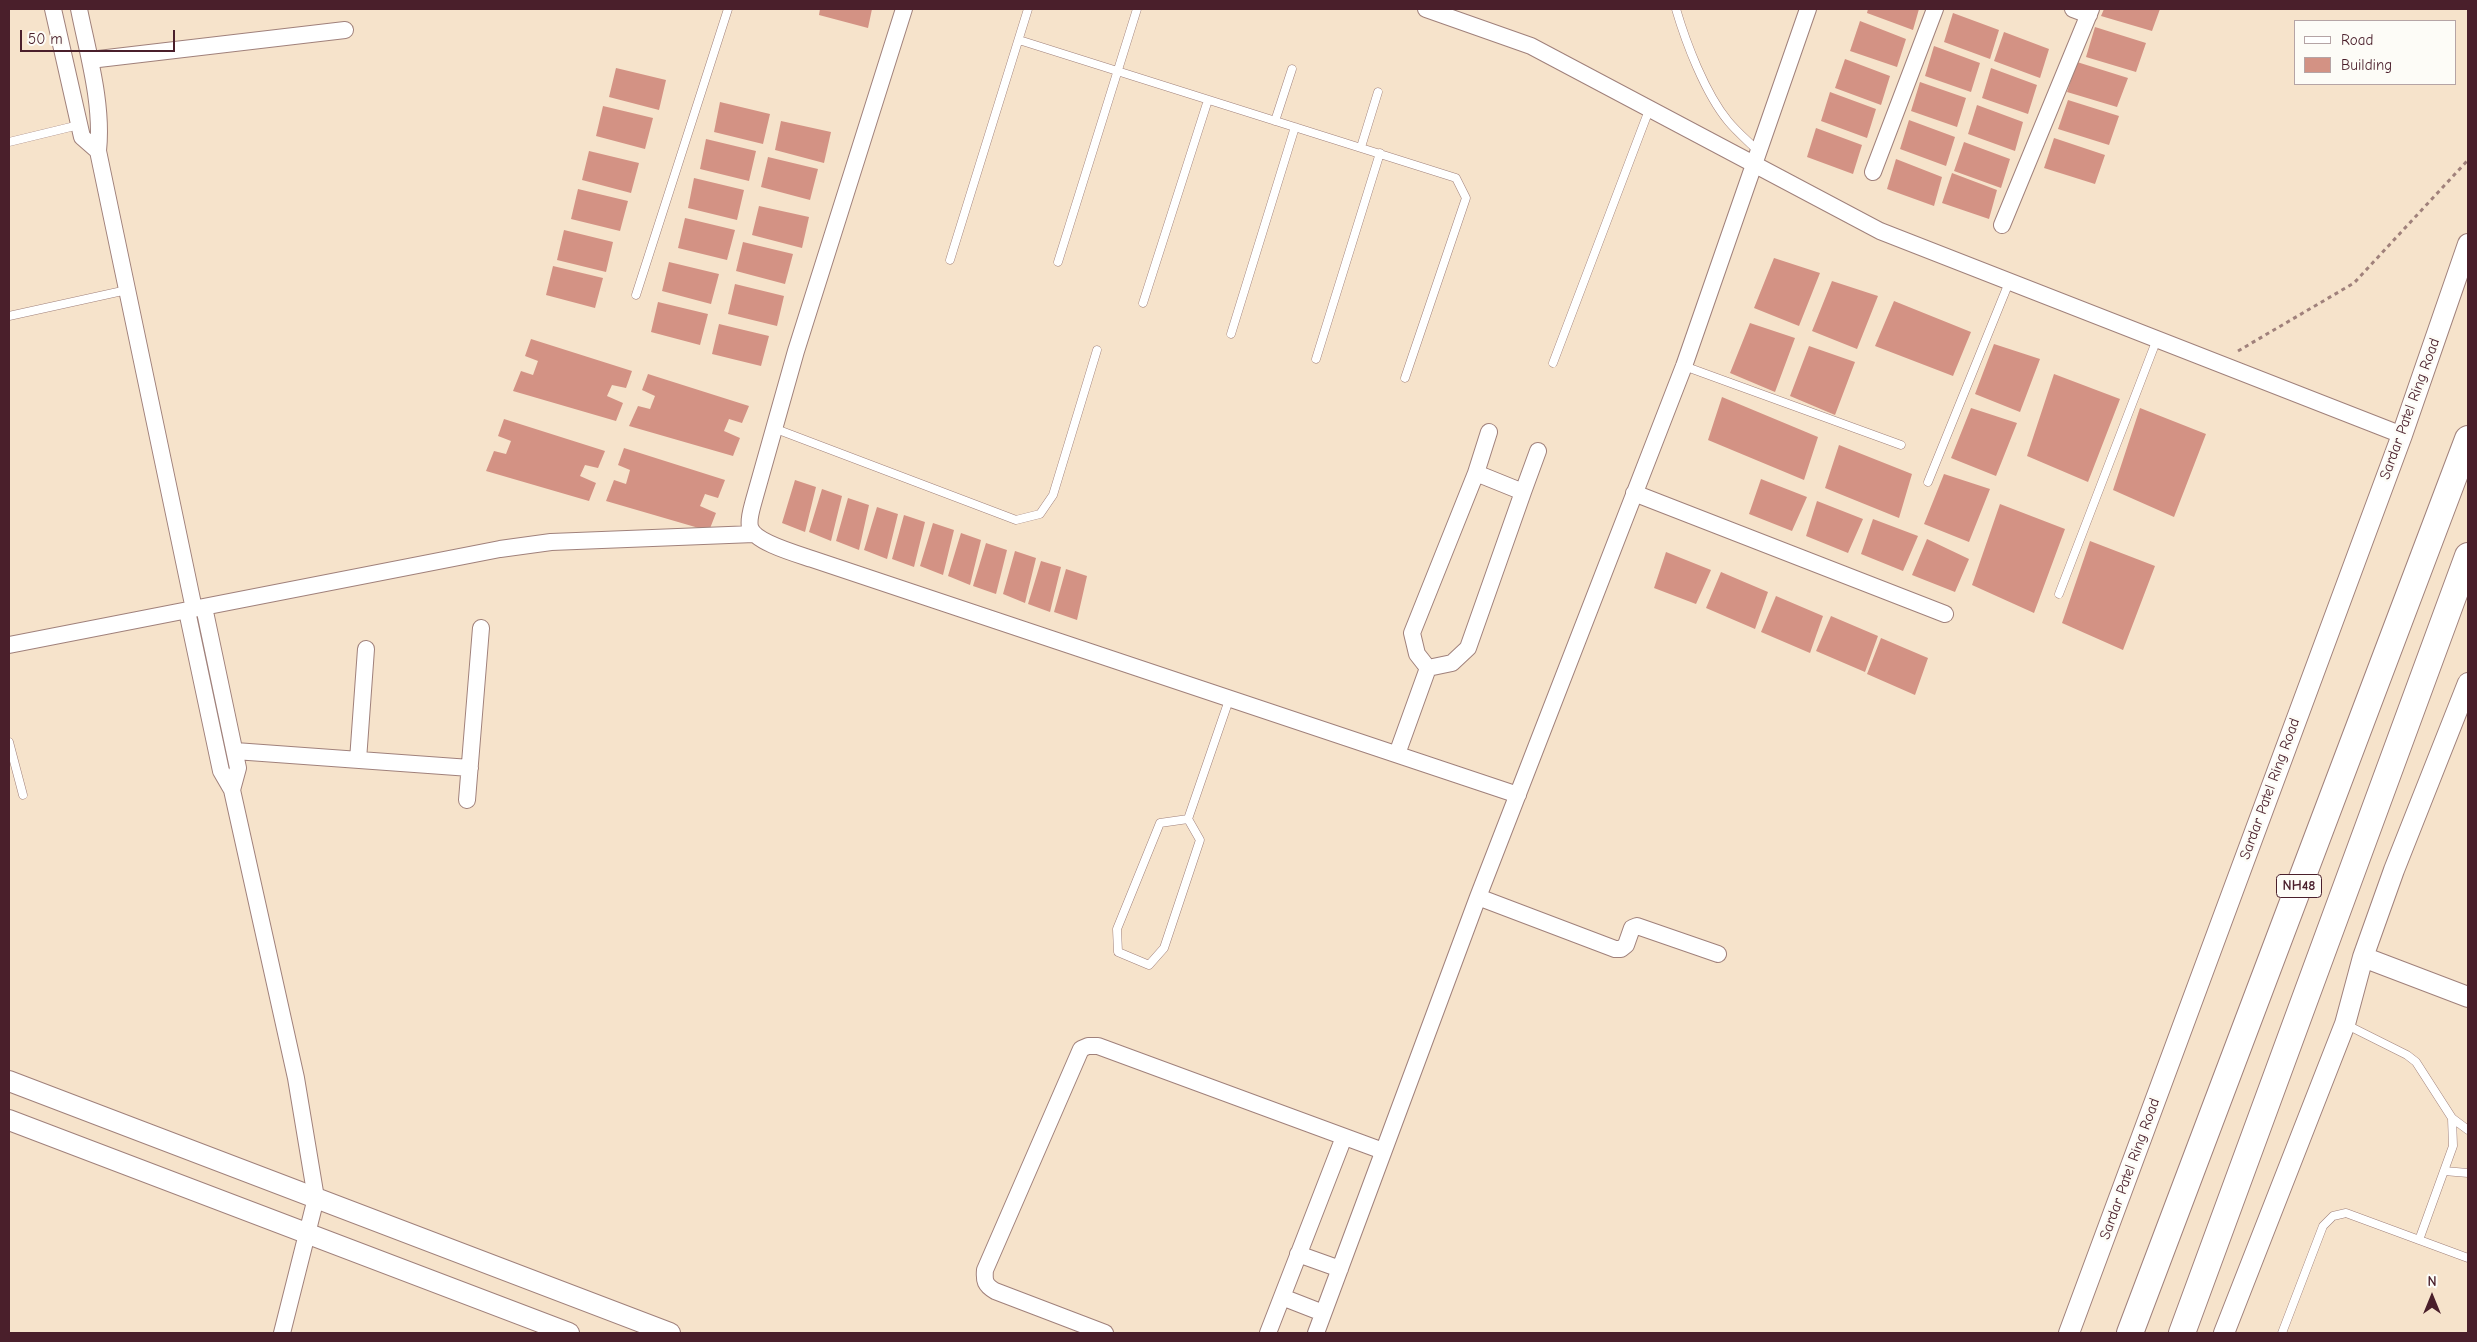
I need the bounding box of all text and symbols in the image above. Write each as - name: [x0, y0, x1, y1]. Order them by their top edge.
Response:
- scale bar: [22, 20, 178, 52]
- legend: [2294, 20, 2457, 85]
- text: 50 m: [28, 30, 63, 48]
- text: Road: [2341, 31, 2373, 49]
- text: Building: [2341, 56, 2392, 74]
- street label: Sardar Patel Ring Road: [2376, 336, 2444, 482]
- street label: Sardar Patel Ring Road: [2236, 716, 2304, 862]
- road number: NH48: [2276, 874, 2322, 898]
- street label: Sardar Patel Ring Road: [2096, 1096, 2164, 1242]
- north arrow: [2407, 1272, 2457, 1322]
- text: N: [2427, 1273, 2437, 1290]

